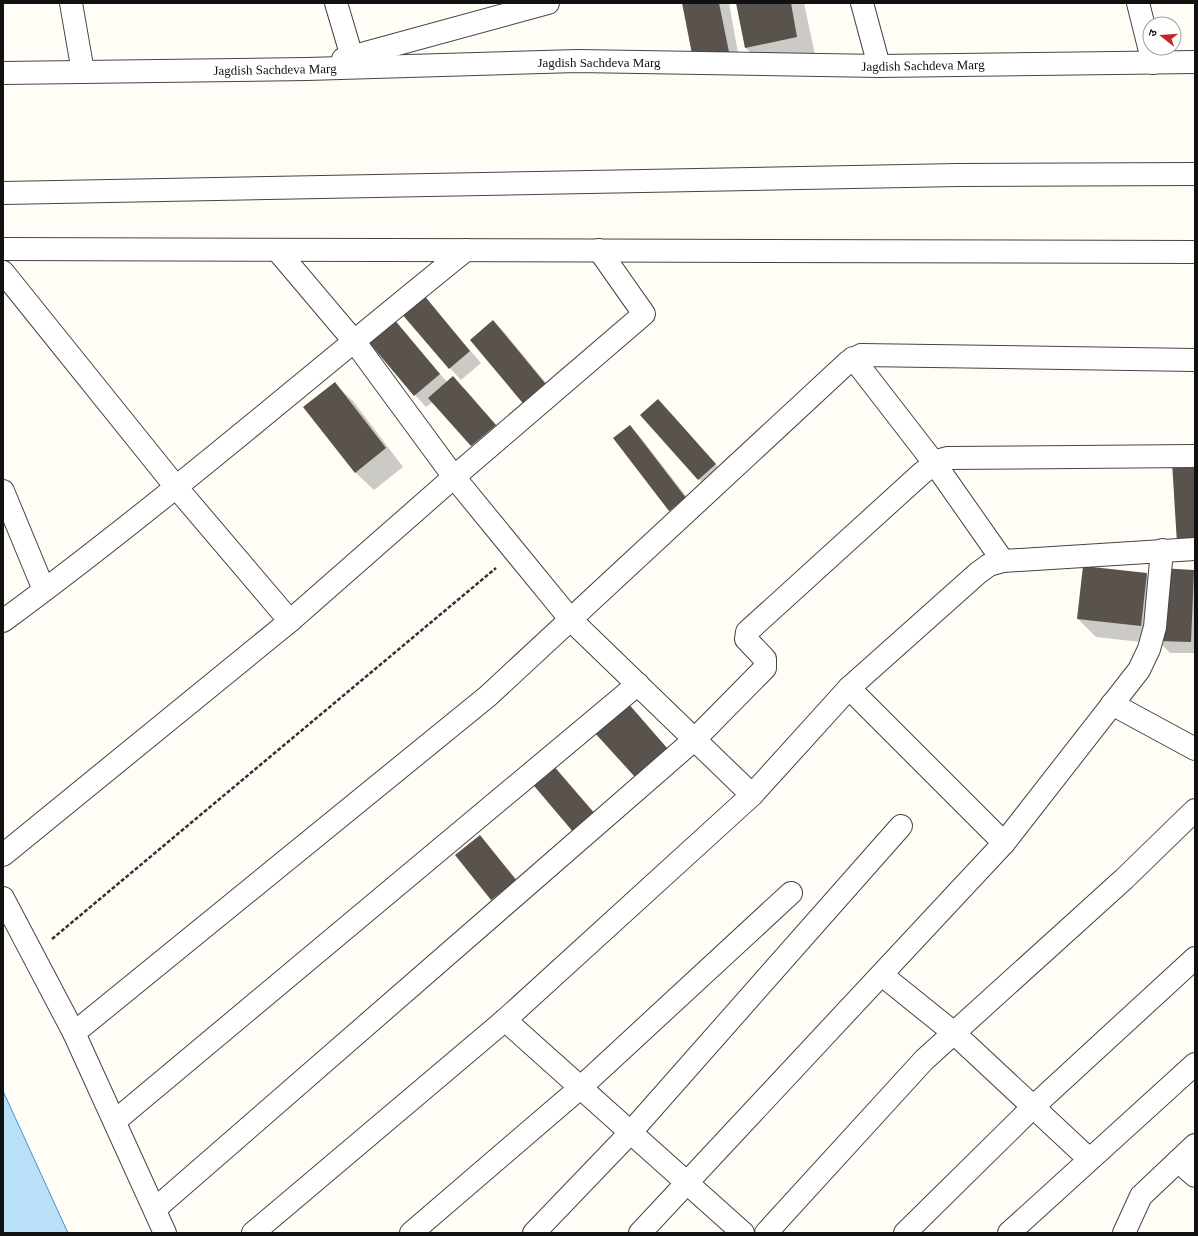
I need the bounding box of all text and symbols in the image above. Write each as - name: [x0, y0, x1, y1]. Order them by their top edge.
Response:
- north arrow: [1142, 16, 1182, 56]
- text: उ: [1146, 28, 1159, 38]
- street label: Jagdish Sachdeva Marg: [537, 55, 661, 70]
- street label: Jagdish Sachdeva Marg: [861, 57, 985, 74]
- street label: Jagdish Sachdeva Marg: [213, 61, 337, 78]

